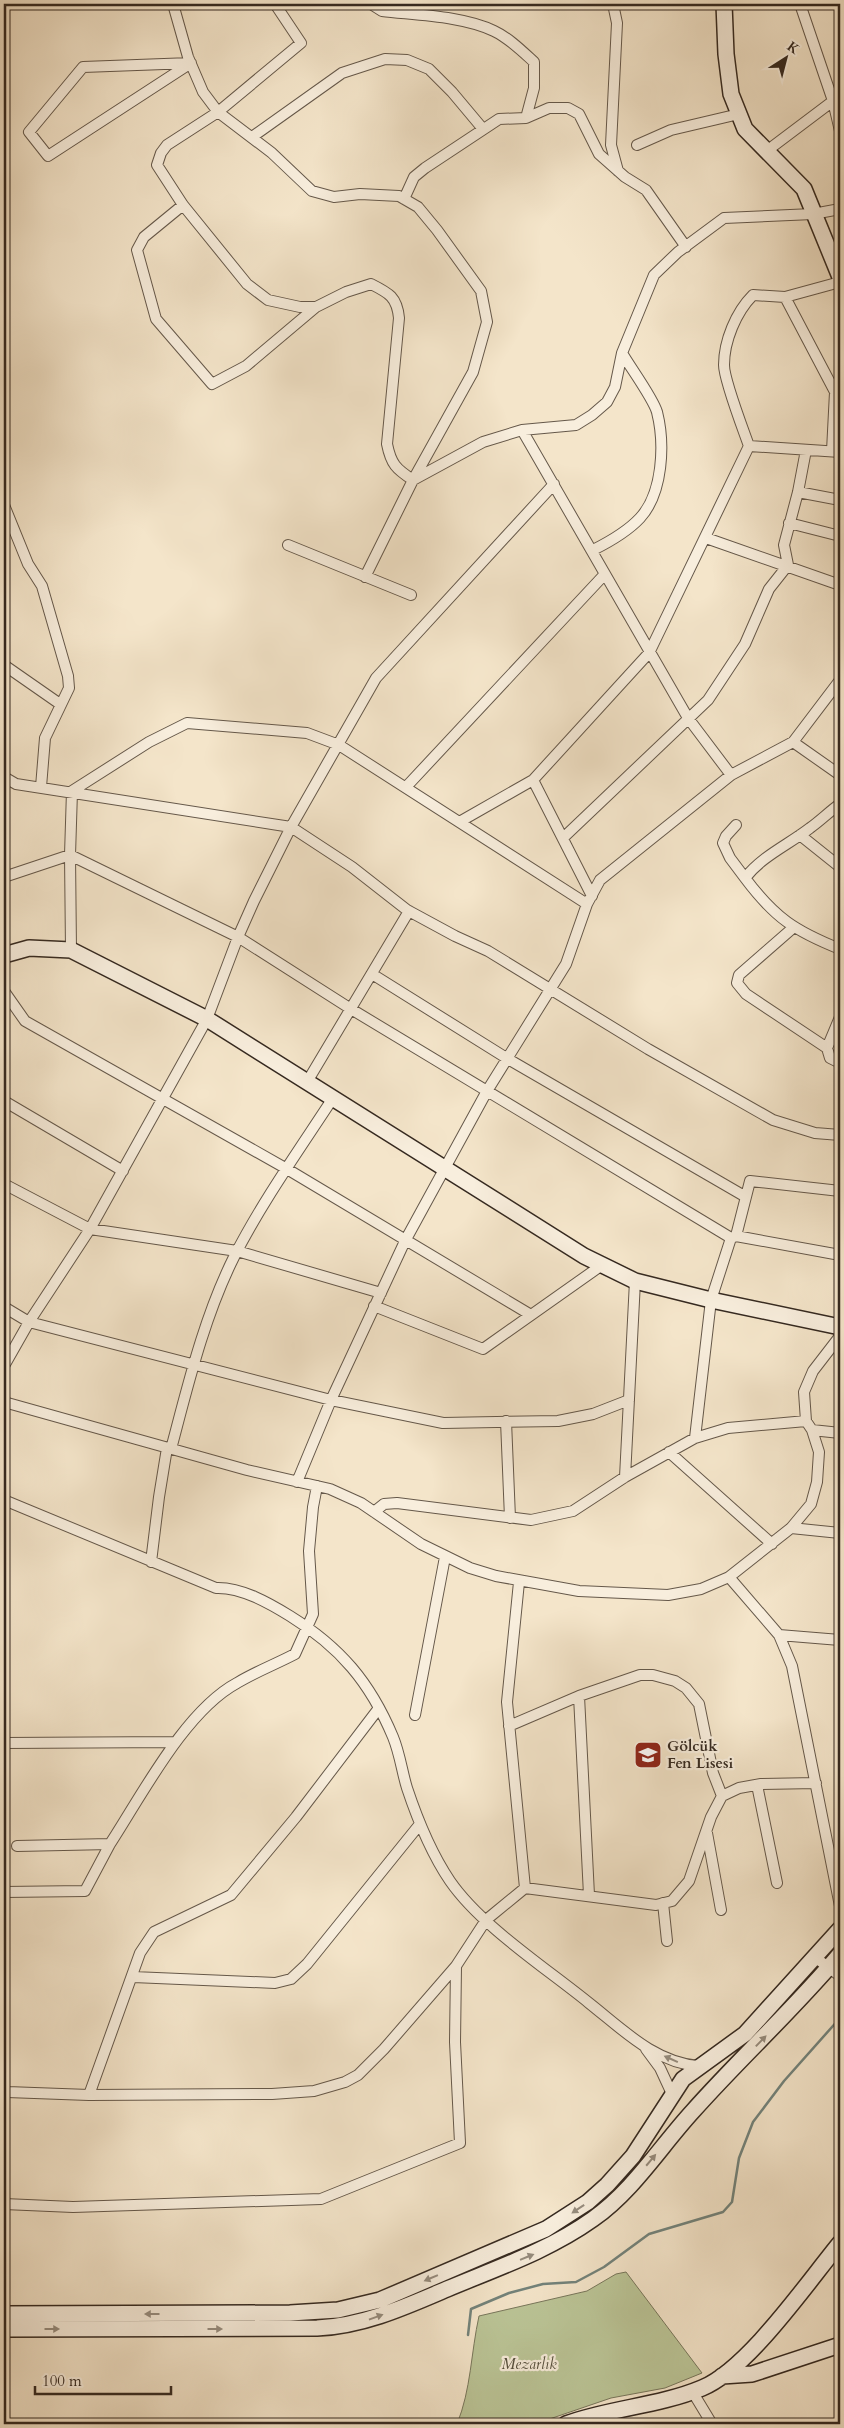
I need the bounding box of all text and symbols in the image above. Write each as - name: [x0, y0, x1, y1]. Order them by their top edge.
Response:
- north arrow: [762, 32, 812, 82]
- text: K: [783, 37, 804, 59]
- place label: Gölcük Fen Lisesi: [667, 1736, 734, 1773]
- school or university icon: Gölcük Fen Lisesi: [633, 1740, 663, 1770]
- one-way arrow: [755, 2035, 767, 2047]
- one-way arrow: [664, 2055, 678, 2063]
- one-way arrow: [645, 2155, 657, 2167]
- one-way arrow: [571, 2204, 585, 2214]
- one-way arrow: [520, 2252, 534, 2260]
- one-way arrow: [424, 2274, 438, 2282]
- one-way arrow: [143, 2310, 159, 2318]
- one-way arrow: [369, 2313, 384, 2321]
- one-way arrow: [45, 2325, 61, 2333]
- one-way arrow: [207, 2325, 223, 2333]
- park label: Mezarlık: [501, 2354, 557, 2374]
- scale bar: [35, 2363, 171, 2395]
- text: 100 m: [42, 2371, 82, 2391]

